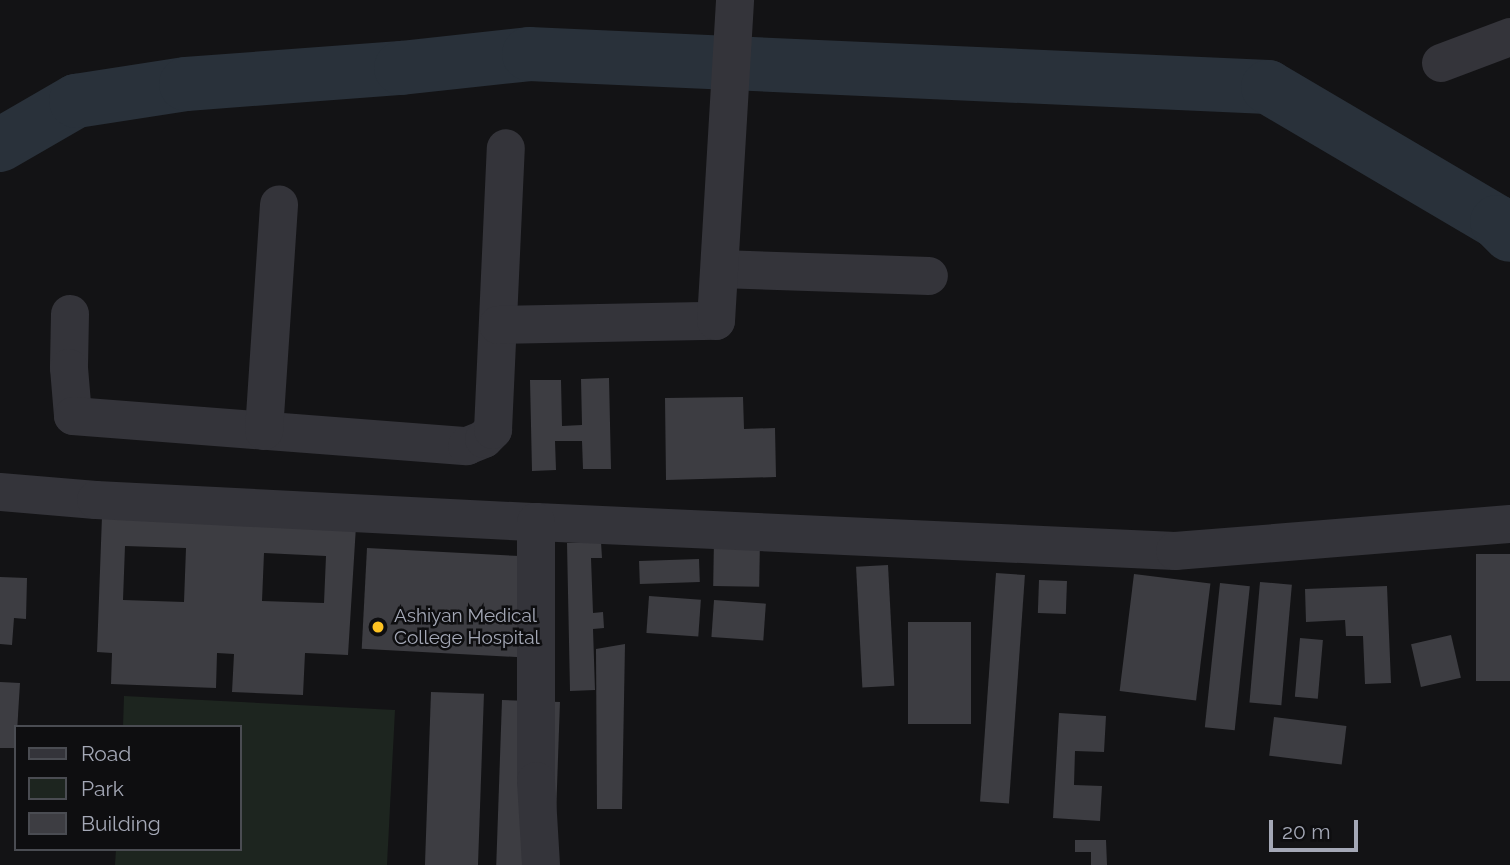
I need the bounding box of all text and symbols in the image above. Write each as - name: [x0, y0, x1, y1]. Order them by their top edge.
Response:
- place label: Ashiyan Medical College Hospital: [394, 605, 540, 649]
- marker: Ashiyan Medical College Hospital: [368, 617, 388, 637]
- legend: [14, 725, 242, 851]
- text: Road: [81, 741, 131, 766]
- text: Park: [81, 776, 124, 801]
- scale bar: [1272, 806, 1361, 850]
- text: Building: [81, 811, 161, 836]
- text: 20 m: [1282, 819, 1330, 844]

